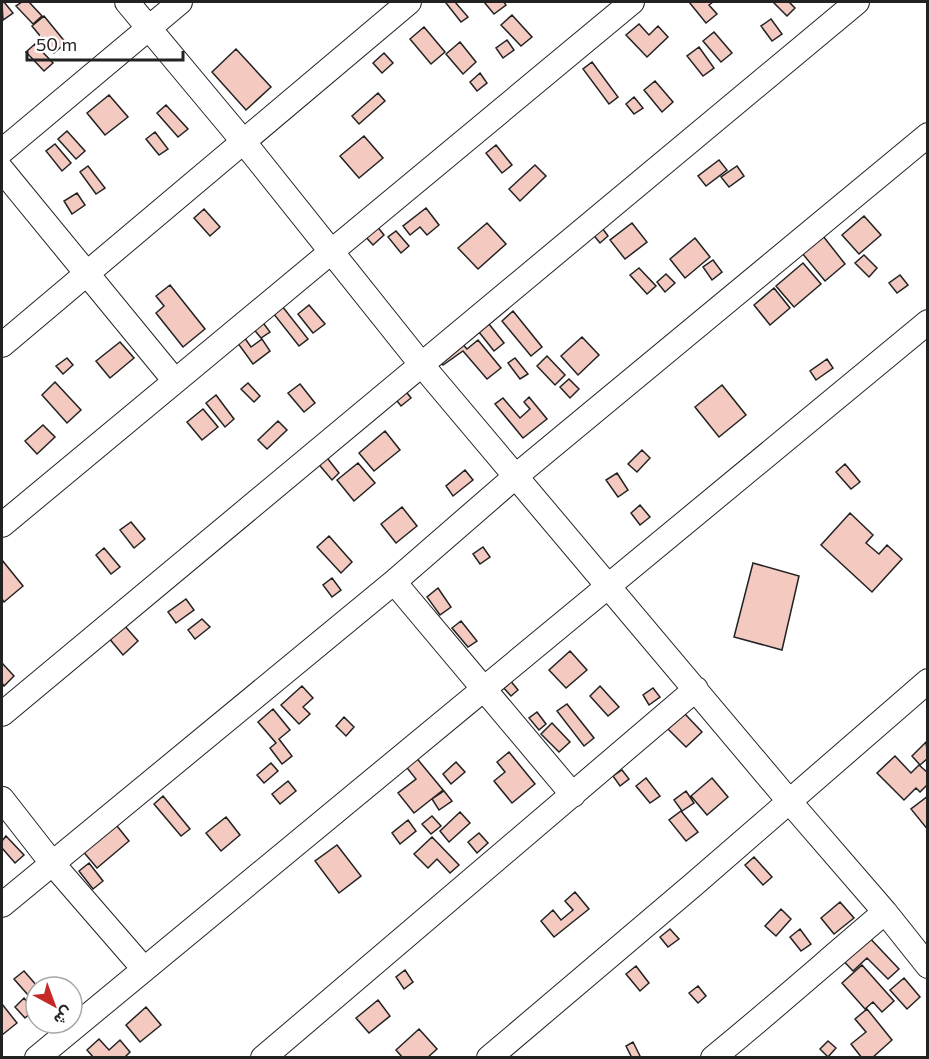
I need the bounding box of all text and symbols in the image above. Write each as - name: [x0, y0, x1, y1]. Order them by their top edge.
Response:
- scale bar: [27, 24, 183, 62]
- text: 50 m: [36, 33, 77, 55]
- north arrow: [24, 975, 84, 1035]
- text: ش: [50, 1002, 78, 1030]

